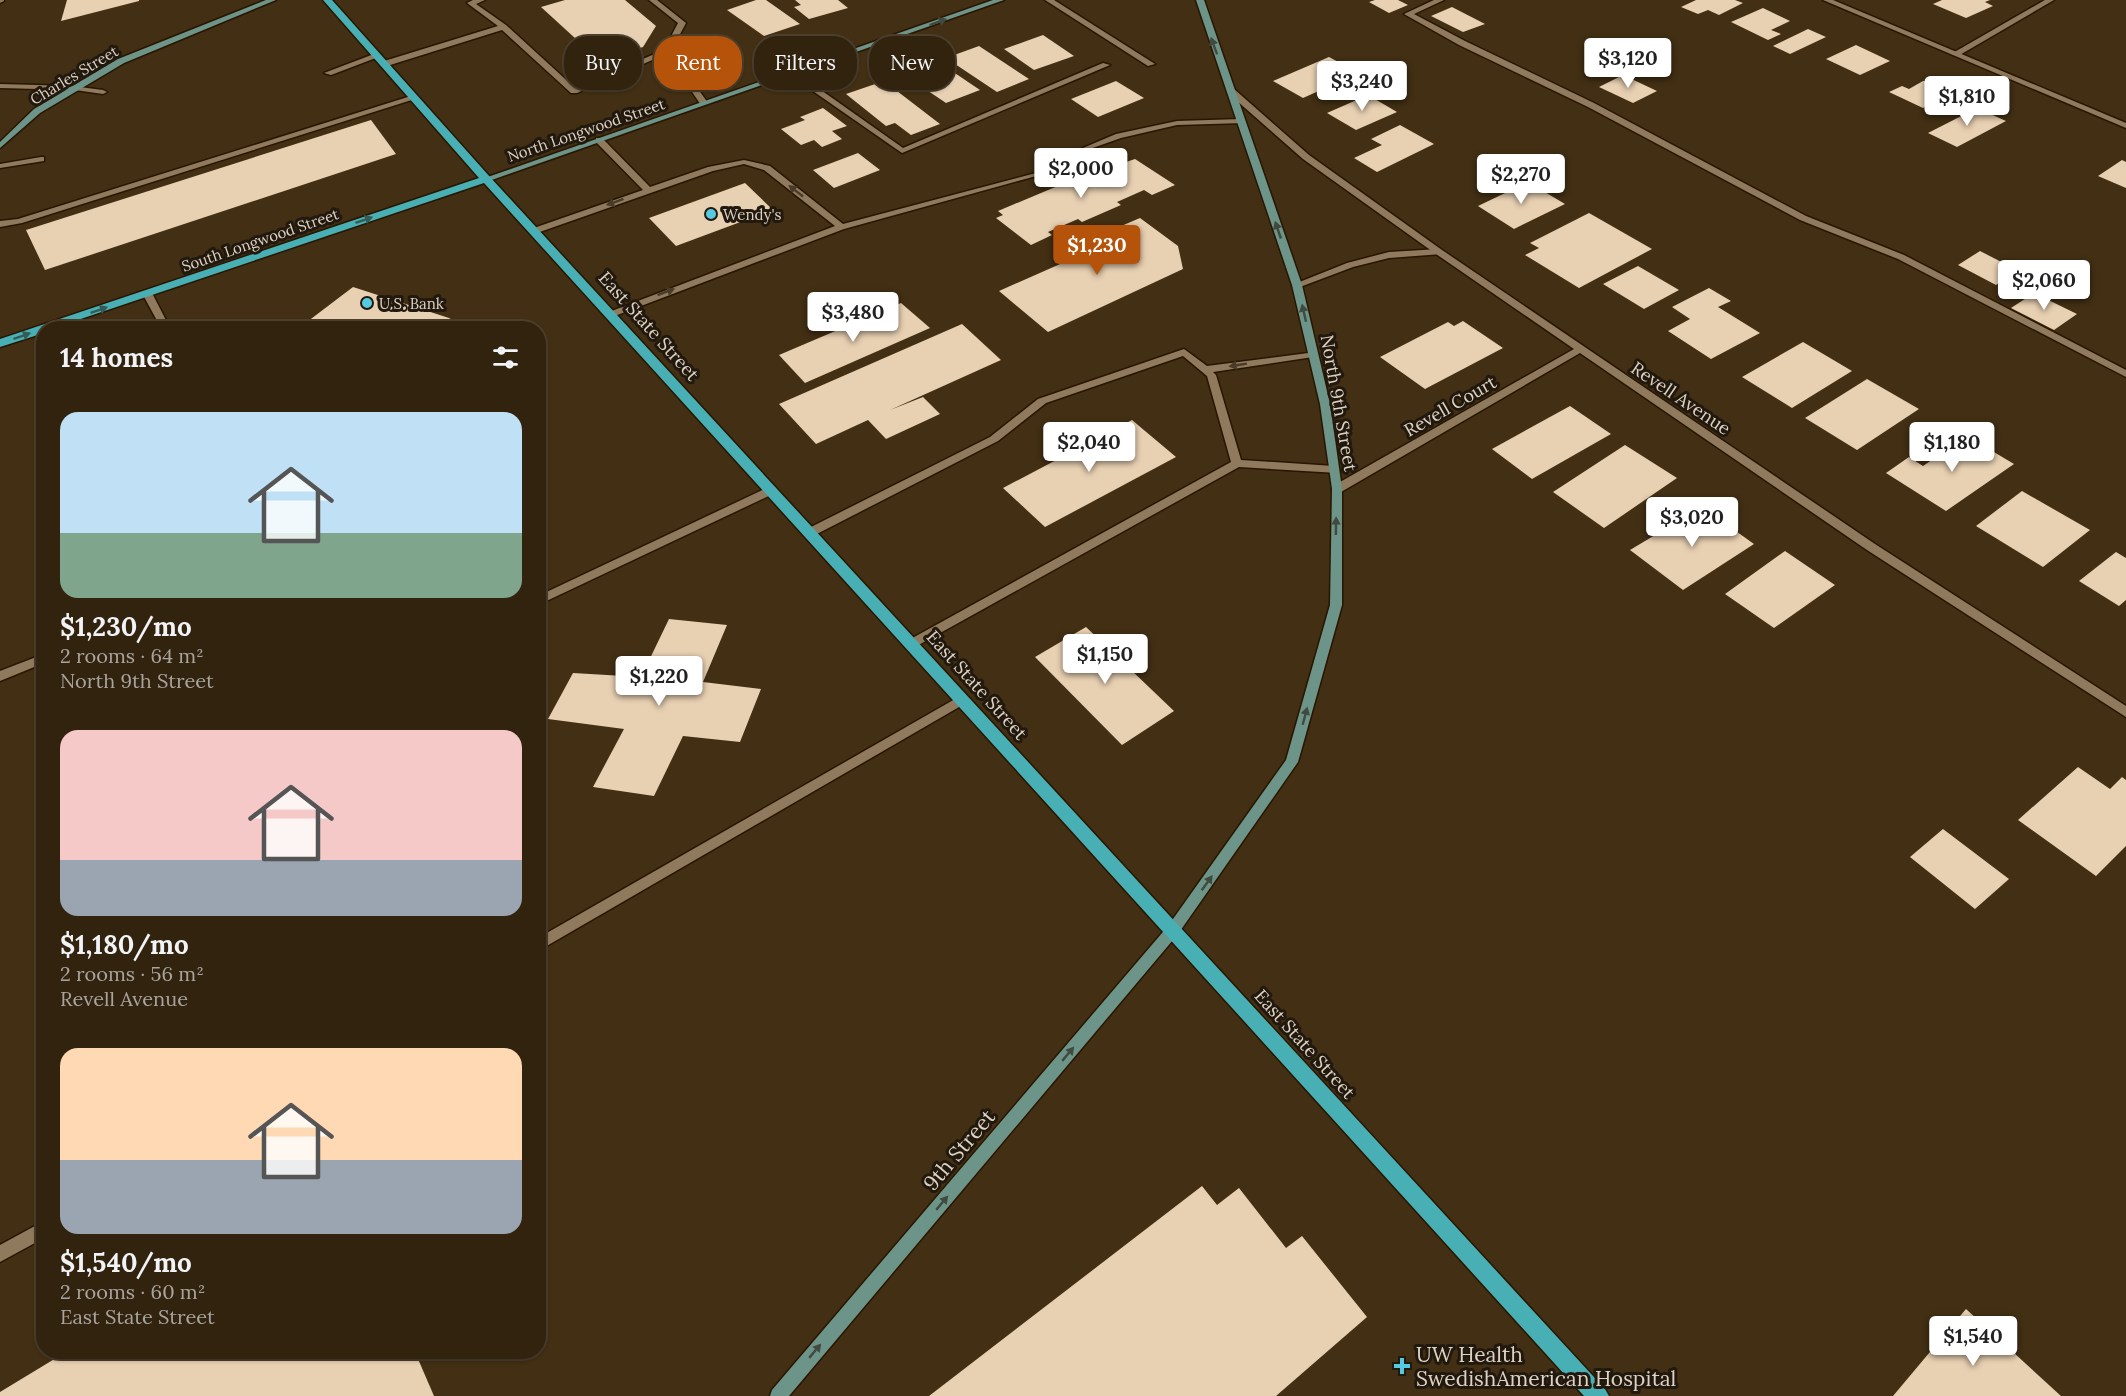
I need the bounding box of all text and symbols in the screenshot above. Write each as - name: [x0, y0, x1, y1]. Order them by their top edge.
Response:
- one-way arrow: [929, 16, 947, 26]
- chip: Buy: [564, 36, 642, 90]
- chip: Rent: [654, 36, 742, 90]
- chip: Filters: [754, 36, 857, 90]
- chip: New: [869, 36, 955, 90]
- one-way arrow: [1209, 36, 1219, 54]
- pin: $3,120: [1579, 38, 1677, 89]
- street label: Charles Street: [27, 41, 122, 109]
- text: $3,120: [1598, 45, 1658, 70]
- pin: $3,240: [1313, 61, 1411, 112]
- text: $3,240: [1331, 68, 1393, 93]
- pin: $1,810: [1918, 76, 2016, 127]
- text: $1,810: [1938, 83, 1996, 108]
- street label: North Longwood Street: [505, 94, 667, 166]
- pin: $2,000: [1032, 148, 1130, 199]
- pin: $2,270: [1472, 154, 1570, 205]
- text: $2,000: [1048, 155, 1114, 180]
- text: $2,270: [1491, 161, 1551, 186]
- one-way arrow: [788, 185, 803, 197]
- one-way arrow: [606, 197, 624, 207]
- street label: South Longwood Street: [179, 204, 341, 276]
- place label: Wendy's: [723, 205, 781, 224]
- marker: Wendy's: [704, 207, 718, 221]
- one-way arrow: [355, 215, 373, 225]
- one-way arrow: [1273, 221, 1283, 239]
- pin: $1,230: [1048, 225, 1146, 276]
- text: $1,230: [1067, 232, 1127, 257]
- pin: $2,060: [1995, 260, 2093, 311]
- street label: East State Street: [594, 267, 704, 385]
- text: $2,060: [2012, 267, 2076, 292]
- one-way arrow: [657, 287, 675, 296]
- pin: $3,480: [804, 292, 902, 343]
- place label: U.S. Bank: [379, 294, 444, 313]
- marker: U.S. Bank: [360, 296, 374, 310]
- text: $3,480: [821, 299, 885, 324]
- one-way arrow: [90, 304, 108, 314]
- one-way arrow: [1298, 304, 1308, 322]
- one-way arrow: [13, 331, 31, 340]
- street label: North 9th Street: [1316, 333, 1362, 473]
- text: 14 homes: [60, 341, 173, 374]
- icon: filters: [489, 341, 522, 374]
- street label: Revell Avenue: [1627, 356, 1735, 440]
- one-way arrow: [1229, 360, 1248, 369]
- street label: Revell Court: [1400, 370, 1500, 442]
- pin: $2,040: [1040, 422, 1138, 473]
- pin: $1,180: [1903, 422, 2001, 473]
- text: $2,040: [1057, 429, 1121, 454]
- text: $1,180: [1923, 429, 1981, 454]
- icon: home: [237, 451, 345, 559]
- pin: $3,020: [1643, 497, 1741, 548]
- text: $3,020: [1660, 504, 1724, 529]
- one-way arrow: [1331, 516, 1341, 535]
- text: $1,230/mo: [60, 610, 192, 643]
- street label: East State Street: [922, 626, 1032, 744]
- pin: $1,150: [1056, 634, 1154, 685]
- text: $1,150: [1077, 641, 1133, 666]
- text: 2 rooms · 64 m²: [60, 643, 204, 668]
- pin: $1,220: [610, 656, 708, 707]
- text: $1,220: [630, 663, 688, 688]
- text: North 9th Street: [60, 668, 214, 693]
- one-way arrow: [1301, 707, 1310, 725]
- icon: home: [237, 769, 345, 877]
- one-way arrow: [1201, 875, 1213, 891]
- text: $1,180/mo: [60, 928, 189, 961]
- text: 2 rooms · 56 m²: [60, 961, 204, 986]
- street label: East State Street: [1250, 985, 1360, 1103]
- text: Revell Avenue: [60, 986, 188, 1011]
- one-way arrow: [1061, 1047, 1074, 1062]
- icon: home: [237, 1087, 345, 1195]
- street label: 9th Street: [917, 1103, 1001, 1196]
- one-way arrow: [935, 1195, 948, 1211]
- text: $1,540/mo: [60, 1246, 192, 1279]
- text: 2 rooms · 60 m²: [60, 1279, 205, 1304]
- text: East State Street: [60, 1304, 215, 1329]
- pin: $1,540: [1924, 1316, 2022, 1367]
- text: $1,540: [1943, 1323, 2003, 1348]
- place label: UW Health SwedishAmerican Hospital: [1416, 1341, 1676, 1392]
- one-way arrow: [809, 1343, 822, 1359]
- marker: UW Health SwedishAmerican Hospital: [1393, 1357, 1411, 1375]

